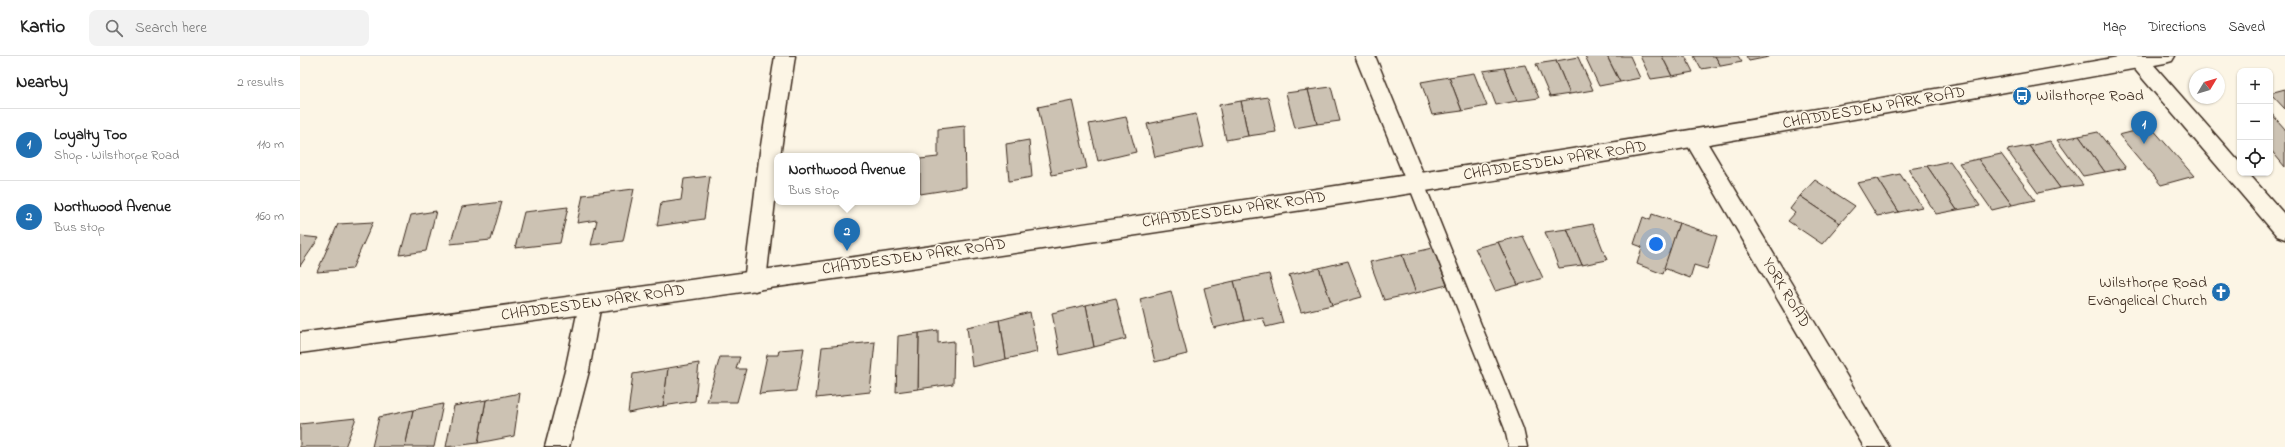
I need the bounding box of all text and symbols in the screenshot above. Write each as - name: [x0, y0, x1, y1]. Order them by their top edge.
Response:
- search box: [89, 10, 369, 46]
- text: Kartio: [20, 14, 65, 41]
- icon: search: [103, 17, 125, 39]
- text: Search here: [135, 17, 207, 39]
- text: Map: [2103, 17, 2126, 38]
- text: Directions: [2148, 17, 2206, 38]
- text: Saved: [2228, 17, 2265, 38]
- north arrow: [2189, 68, 2225, 104]
- map controls: [2237, 68, 2273, 176]
- button: +: [2237, 68, 2273, 104]
- text: Nearby: [16, 70, 68, 95]
- text: 2 results: [237, 73, 284, 92]
- street label: CHADDESDEN PARK ROAD: [1781, 80, 1967, 136]
- place label: Wilsthorpe Road: [2036, 84, 2144, 108]
- bus stop icon: Wilsthorpe Road: [2011, 85, 2033, 107]
- button: −: [2237, 104, 2273, 140]
- pin: 1: [2131, 111, 2157, 144]
- text: Loyalty Too: [54, 124, 127, 146]
- text: 1: [27, 135, 31, 154]
- text: 110 m: [257, 135, 284, 154]
- street label: CHADDESDEN PARK ROAD: [1462, 135, 1648, 187]
- button: locate: [2237, 140, 2273, 176]
- text: Shop · Wilsthorpe Road: [54, 146, 179, 165]
- popup: [774, 153, 920, 205]
- text: Northwood Avenue: [788, 159, 906, 181]
- text: Bus stop: [788, 181, 839, 200]
- street label: CHADDESDEN PARK ROAD: [1141, 185, 1327, 235]
- text: Northwood Avenue: [54, 196, 171, 218]
- text: 2: [26, 207, 32, 226]
- text: 160 m: [255, 207, 284, 226]
- text: Bus stop: [54, 218, 105, 237]
- pin: 2: [834, 218, 860, 251]
- street label: CHADDESDEN PARK ROAD: [821, 232, 1007, 282]
- your location: [1646, 234, 1666, 254]
- street label: YORK ROAD: [1756, 254, 1816, 332]
- place label: Wilsthorpe Road Evangelical Church: [2087, 271, 2207, 313]
- street label: CHADDESDEN PARK ROAD: [500, 278, 686, 328]
- church icon: Wilsthorpe Road Evangelical Church: [2210, 281, 2232, 303]

